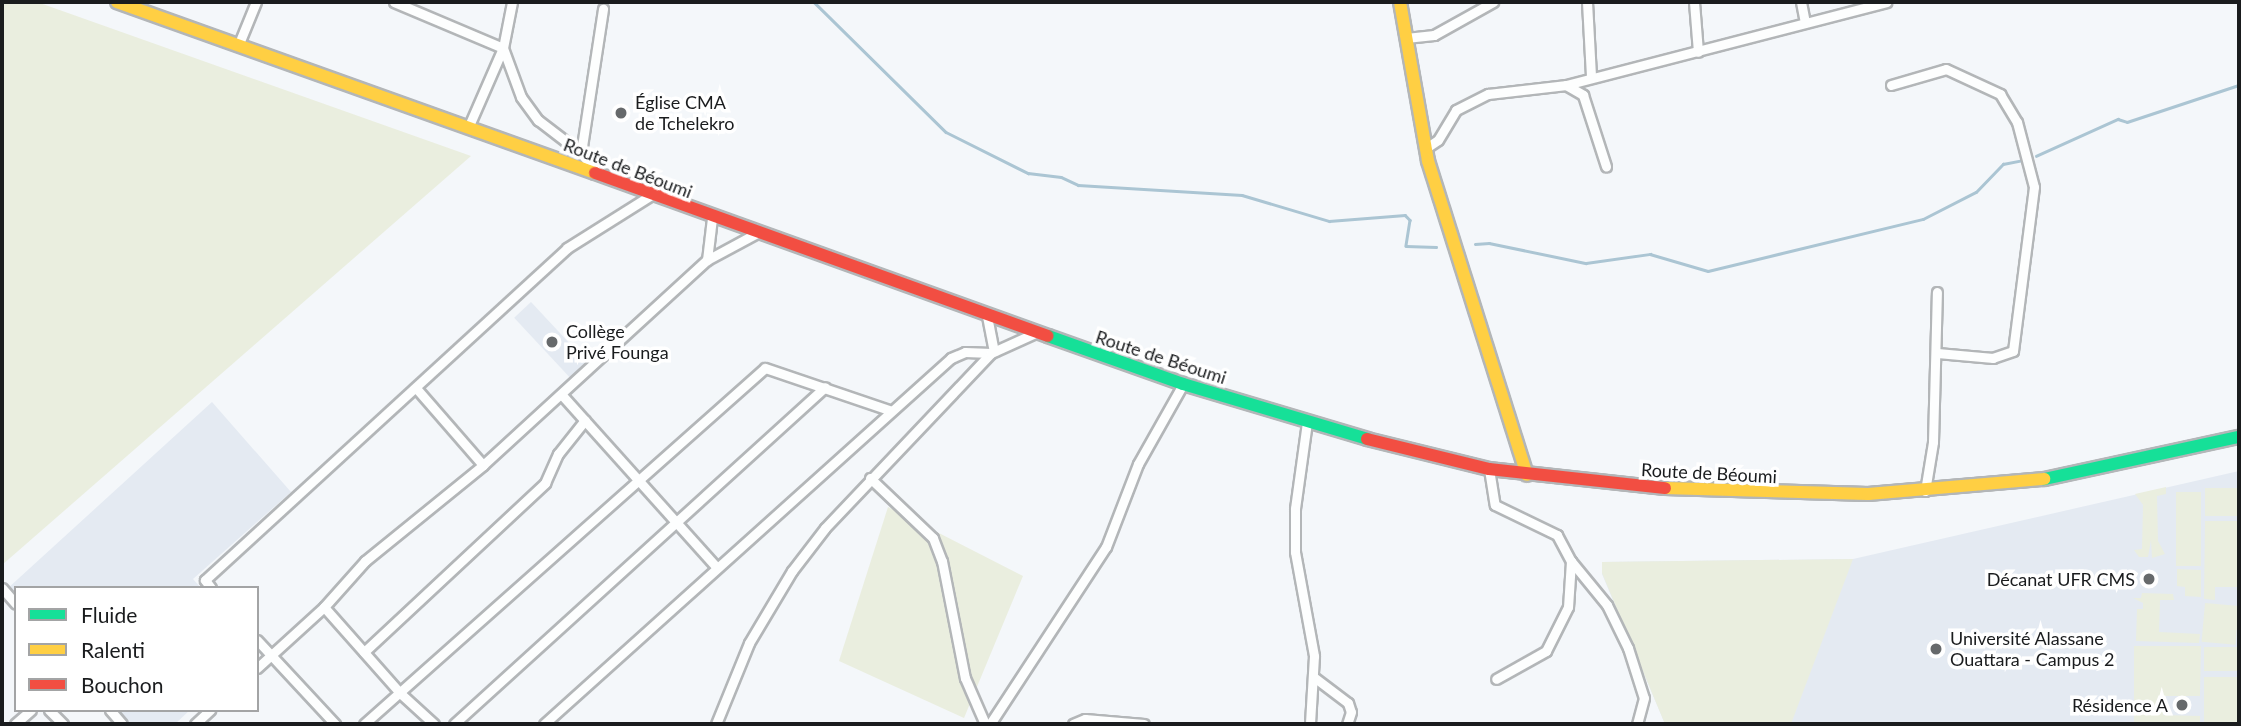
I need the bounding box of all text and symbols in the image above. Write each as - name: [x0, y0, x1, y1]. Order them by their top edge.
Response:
- place label: Église CMA de Tchelekro: [635, 92, 735, 134]
- marker: Église CMA de Tchelekro: [613, 105, 629, 121]
- street label: Route de Béoumi: [561, 134, 695, 202]
- place label: Collège Privé Founga: [566, 321, 669, 364]
- street label: Route de Béoumi: [1093, 326, 1229, 388]
- marker: Collège Privé Founga: [544, 334, 560, 350]
- street label: Route de Béoumi: [1641, 459, 1777, 487]
- place label: Décanat UFR CMS: [1987, 568, 2135, 590]
- marker: Décanat UFR CMS: [2141, 571, 2157, 587]
- legend: [14, 586, 259, 712]
- text: Fluide: [81, 602, 137, 627]
- place label: Université Alassane Ouattara - Campus 2: [1950, 628, 2114, 670]
- text: Ralenti: [81, 637, 145, 662]
- marker: Université Alassane Ouattara - Campus 2: [1928, 641, 1944, 657]
- text: Bouchon: [81, 672, 163, 697]
- place label: Résidence A: [2071, 694, 2168, 716]
- marker: Résidence A: [2174, 697, 2190, 713]

